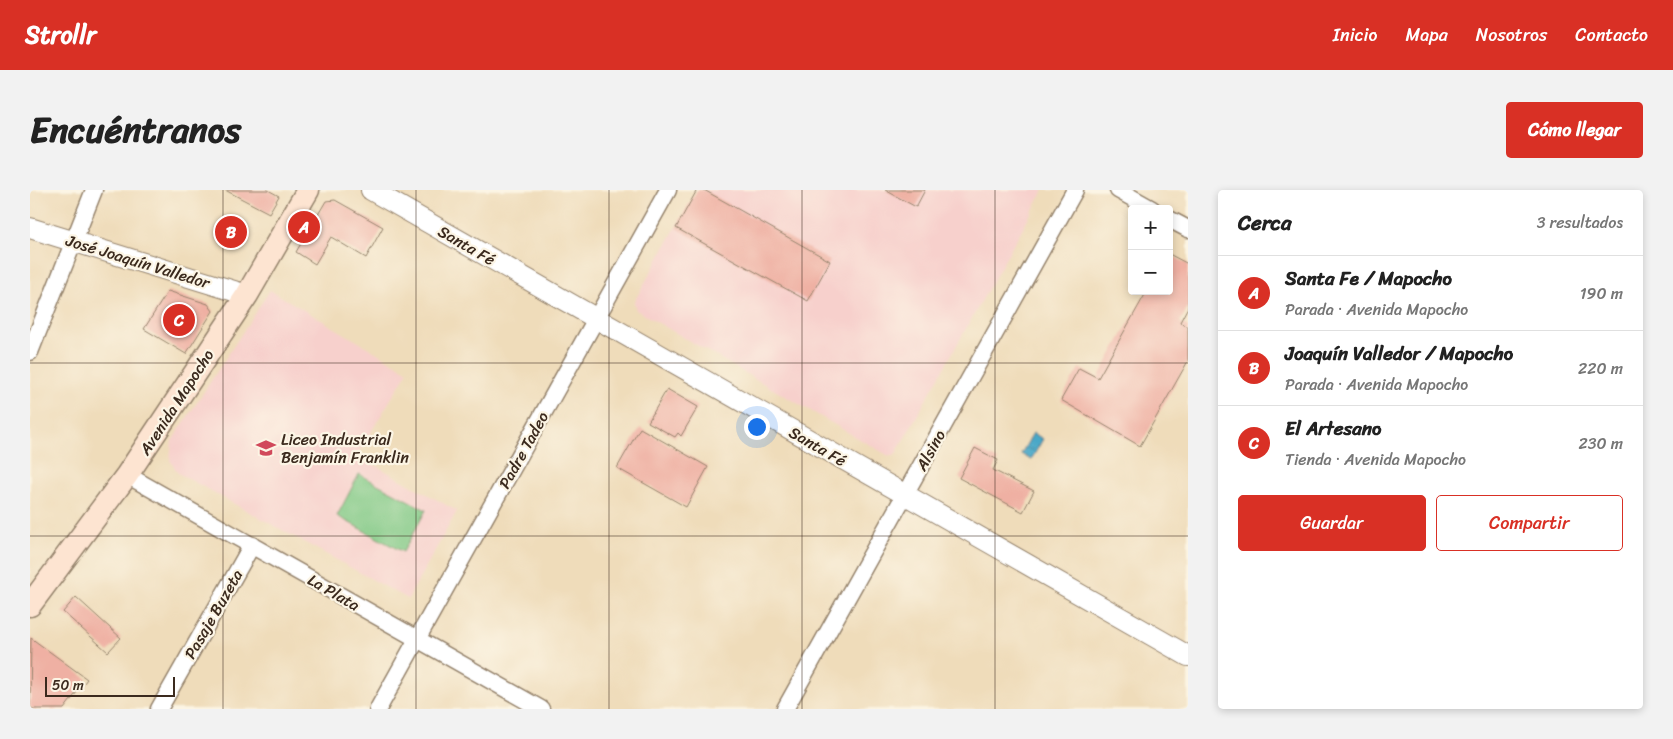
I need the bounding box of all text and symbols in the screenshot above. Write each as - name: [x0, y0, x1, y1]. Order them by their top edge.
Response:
- text: Strollr: [25, 14, 96, 56]
- text: Inicio: [1333, 19, 1378, 51]
- text: Mapa: [1406, 19, 1448, 51]
- text: Nosotros: [1476, 19, 1547, 51]
- text: Contacto: [1575, 19, 1648, 51]
- text: Encuéntranos: [30, 99, 241, 161]
- button: Cómo llegar: [1506, 102, 1643, 158]
- text: Cerca: [1238, 204, 1292, 242]
- map controls: [1128, 205, 1173, 295]
- button: +: [1128, 205, 1173, 250]
- pin: A: [288, 208, 320, 246]
- text: 3 resultados: [1537, 208, 1623, 237]
- pin: B: [215, 213, 247, 251]
- street label: Santa Fé: [432, 217, 501, 274]
- street label: José Joaquín Valledor: [61, 226, 215, 298]
- button: −: [1128, 250, 1173, 295]
- text: Santa Fe / Mapocho: [1285, 262, 1452, 295]
- text: A: [1249, 279, 1259, 308]
- text: 190 m: [1580, 279, 1623, 308]
- text: Parada · Avenida Mapocho: [1285, 295, 1468, 324]
- pin: C: [163, 301, 195, 339]
- text: Joaquín Valledor / Mapocho: [1285, 337, 1513, 370]
- street label: Avenida Mapocho: [131, 343, 222, 462]
- text: B: [1249, 354, 1259, 383]
- text: 220 m: [1578, 354, 1623, 383]
- text: Parada · Avenida Mapocho: [1285, 370, 1468, 399]
- street label: Padre Tadeo: [490, 406, 557, 494]
- text: El Artesano: [1285, 412, 1381, 445]
- your location: [744, 414, 770, 440]
- street label: Santa Fé: [783, 418, 852, 475]
- street label: Alsino: [907, 424, 954, 477]
- place label: Liceo Industrial Benjamín Franklin: [281, 425, 409, 472]
- text: C: [1249, 429, 1259, 458]
- text: 230 m: [1578, 429, 1623, 458]
- school or university icon: Liceo Industrial Benjamín Franklin: [255, 437, 277, 459]
- text: Tienda · Avenida Mapocho: [1285, 445, 1466, 474]
- button: Guardar: [1238, 495, 1426, 551]
- button: Compartir: [1436, 495, 1623, 551]
- street label: Pasaje Buzeta: [176, 564, 251, 665]
- street label: La Plata: [302, 566, 366, 619]
- text: 50 m: [52, 673, 84, 698]
- scale bar: [45, 674, 175, 697]

